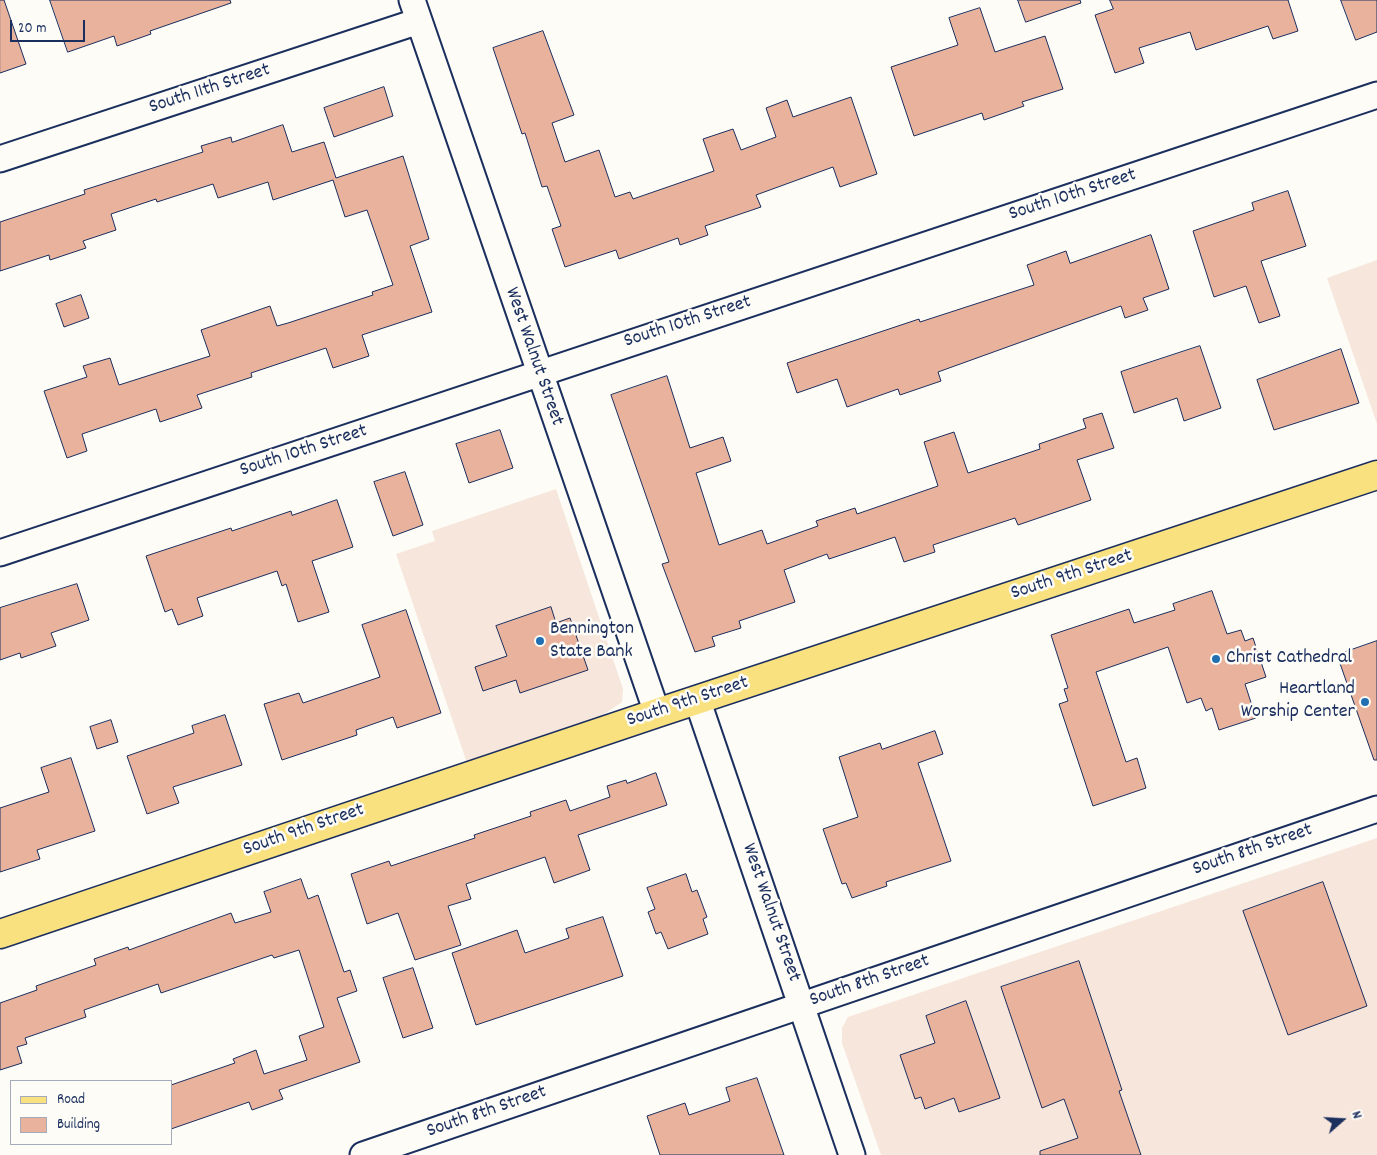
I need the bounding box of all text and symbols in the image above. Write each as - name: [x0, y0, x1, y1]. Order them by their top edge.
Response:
- scale bar: [12, 10, 88, 42]
- text: 20 m: [18, 18, 46, 40]
- street label: South 11th Street: [146, 59, 274, 121]
- street label: South 10th Street: [1006, 164, 1140, 228]
- street label: West Walnut Street: [498, 285, 568, 429]
- street label: South 10th Street: [621, 291, 755, 355]
- street label: South 10th Street: [237, 420, 371, 484]
- street label: South 9th Street: [1008, 545, 1136, 607]
- place label: Bennington State Bank: [550, 618, 634, 665]
- marker: Bennington State Bank: [534, 635, 546, 647]
- place label: Christ Cathedral: [1226, 647, 1352, 671]
- marker: Christ Cathedral: [1210, 653, 1222, 665]
- street label: South 9th Street: [624, 672, 752, 734]
- place label: Heartland Worship Center: [1241, 678, 1355, 725]
- marker: Heartland Worship Center: [1359, 696, 1371, 708]
- street label: South 9th Street: [240, 799, 368, 863]
- street label: South 8th Street: [1190, 819, 1316, 883]
- street label: West Walnut Street: [735, 841, 805, 985]
- street label: South 8th Street: [807, 950, 933, 1014]
- legend: [10, 1080, 172, 1145]
- street label: South 8th Street: [424, 1081, 550, 1145]
- text: Road: [57, 1089, 85, 1111]
- north arrow: [1317, 1095, 1367, 1145]
- text: N: [1346, 1109, 1367, 1122]
- text: Building: [57, 1114, 100, 1136]

